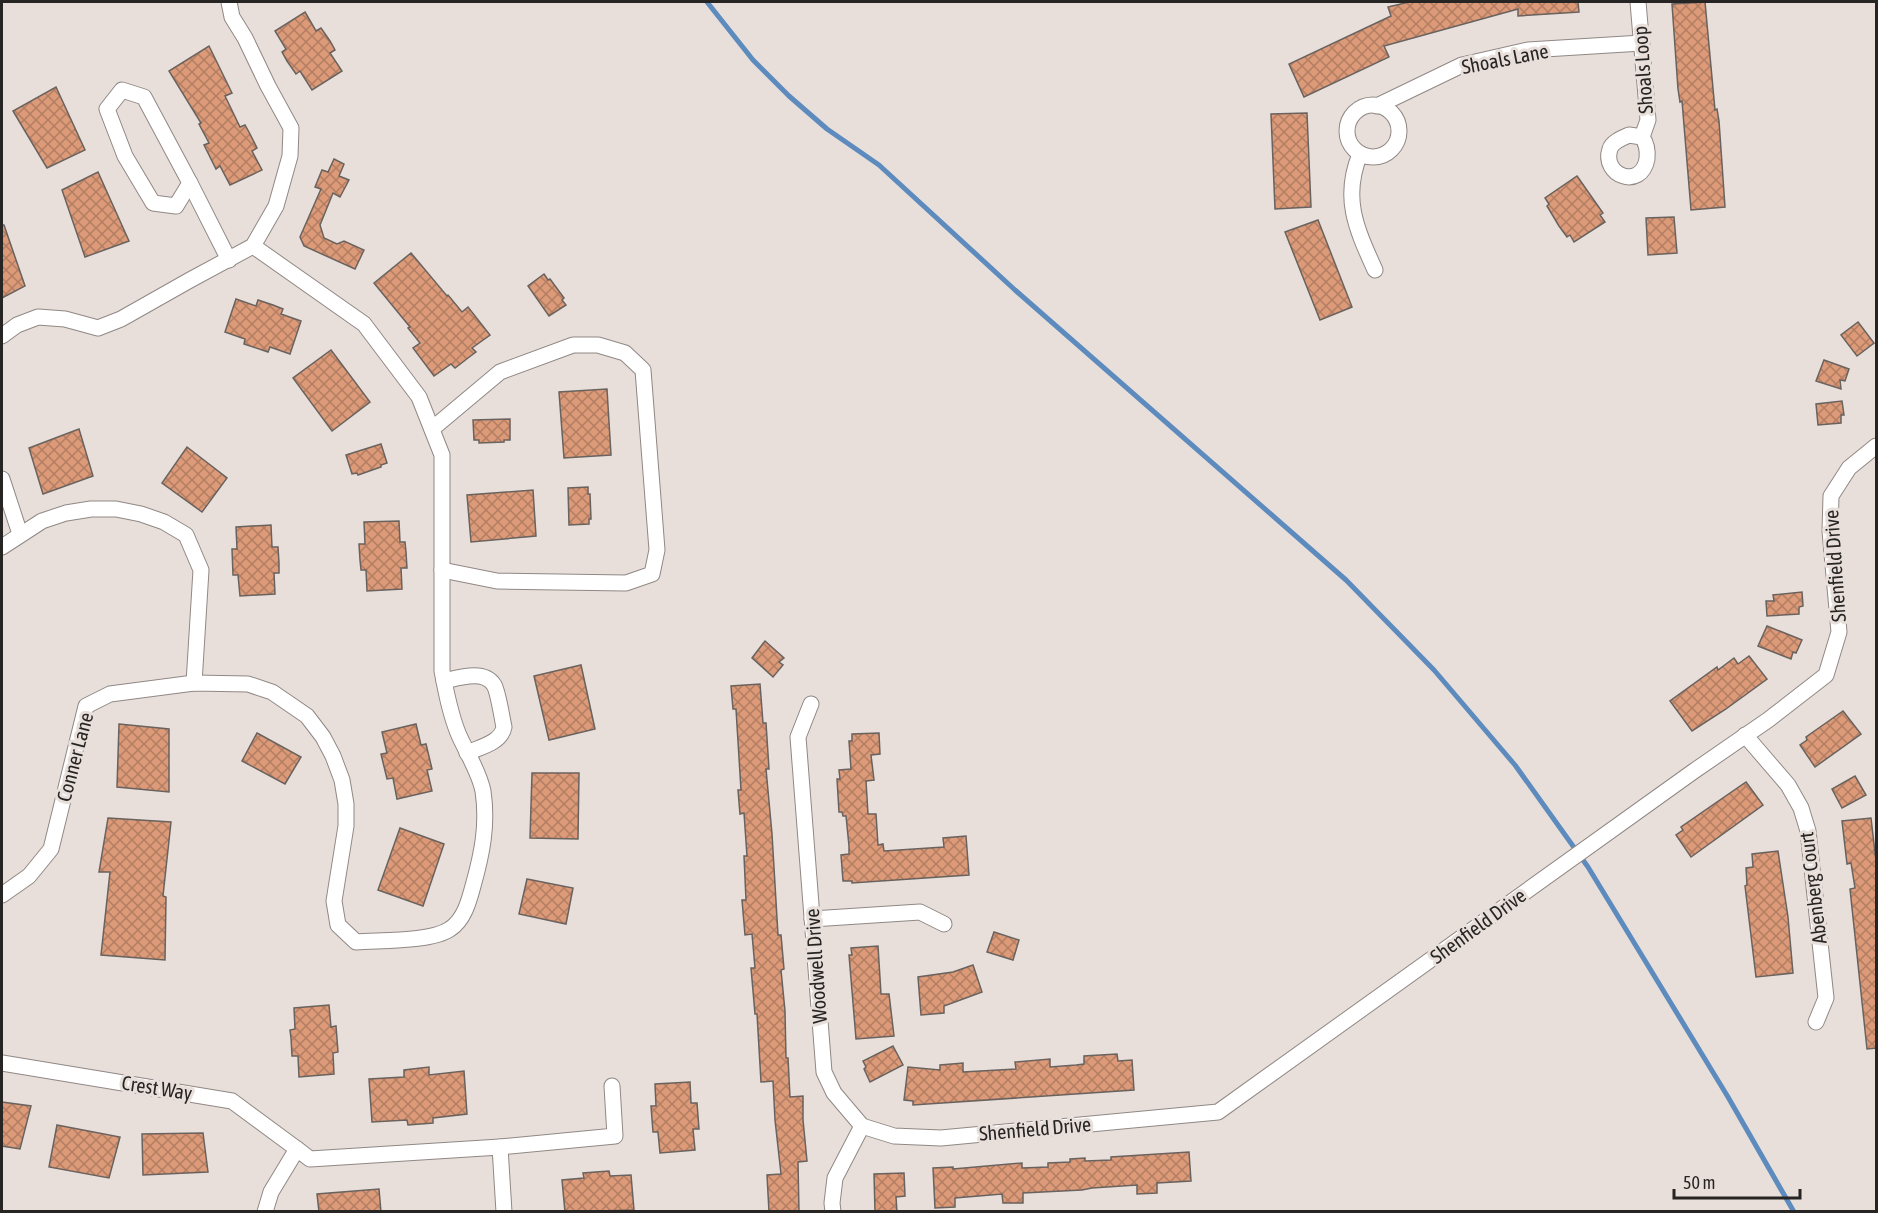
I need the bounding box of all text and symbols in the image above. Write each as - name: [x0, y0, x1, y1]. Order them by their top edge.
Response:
- street label: Shoals Loop: [1628, 25, 1657, 115]
- street label: Shoals Lane: [1460, 39, 1550, 78]
- street label: Shenfield Drive: [1819, 509, 1850, 623]
- street label: Conner Lane: [52, 710, 97, 804]
- street label: Abenberg Court: [1794, 830, 1831, 945]
- street label: Shenfield Drive: [1426, 883, 1530, 968]
- street label: Woodwell Drive: [800, 908, 831, 1024]
- street label: Crest Way: [120, 1071, 194, 1104]
- street label: Shenfield Drive: [978, 1112, 1092, 1145]
- scale bar: [1674, 1162, 1800, 1200]
- text: 50 m: [1683, 1172, 1715, 1193]

